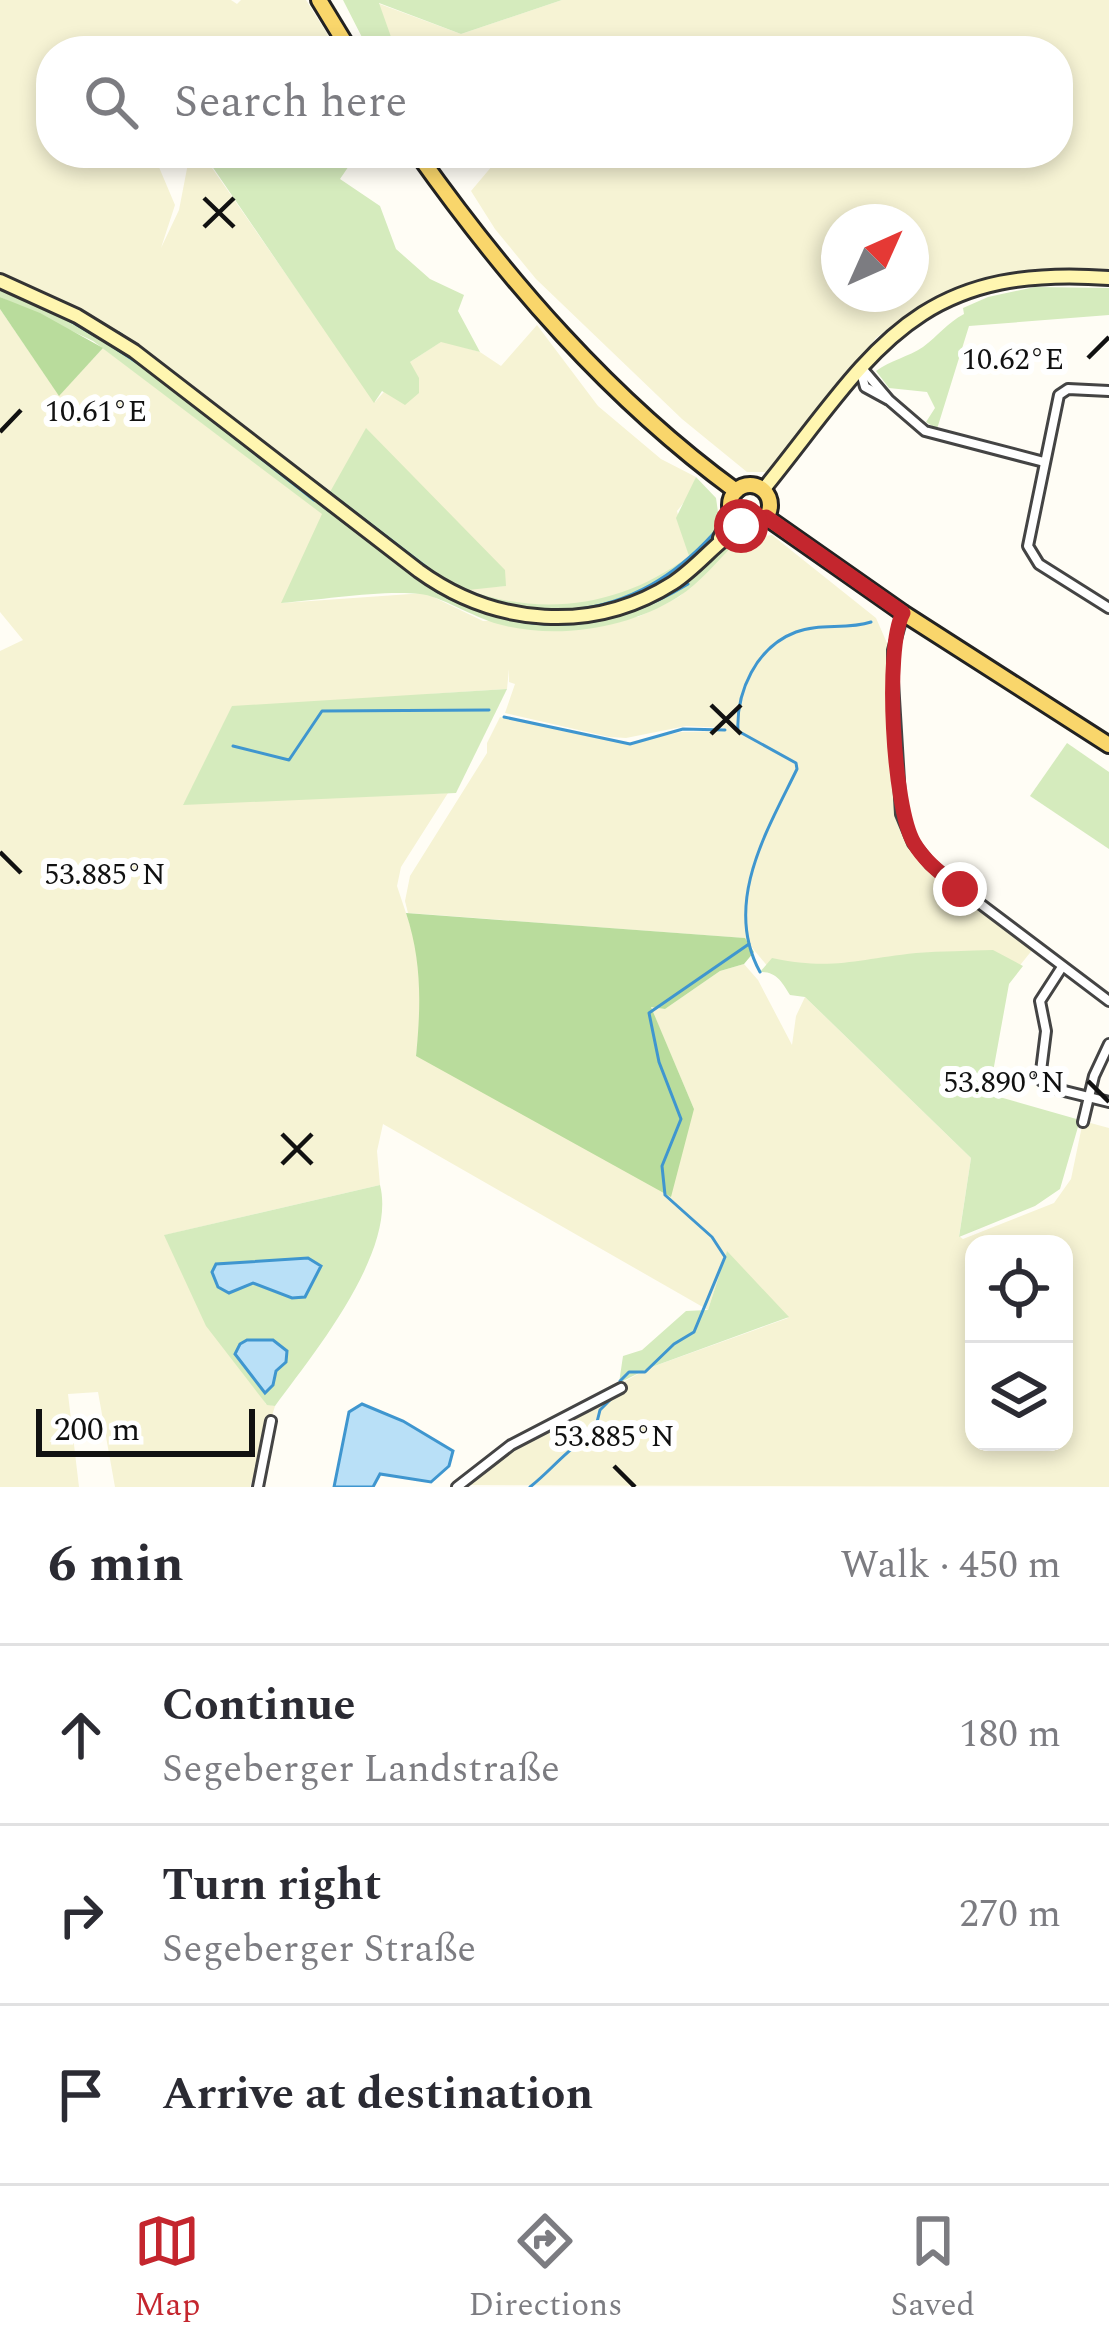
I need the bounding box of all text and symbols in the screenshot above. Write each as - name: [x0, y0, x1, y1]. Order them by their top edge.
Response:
- search box: [36, 36, 1073, 168]
- text: Search here: [174, 68, 407, 137]
- icon: search: [78, 69, 144, 135]
- north arrow: [821, 204, 929, 312]
- text: 10.62°E: [962, 337, 1064, 383]
- text: 10.61°E: [45, 389, 147, 435]
- route start: [714, 499, 768, 553]
- text: 53.885°N: [44, 852, 166, 898]
- route end: [933, 862, 987, 916]
- text: 53.890°N: [943, 1060, 1065, 1106]
- map controls: [965, 1235, 1073, 1451]
- button: locate: [965, 1235, 1073, 1343]
- button: layers: [965, 1343, 1073, 1451]
- scale bar: [36, 1403, 255, 1456]
- text: 200 m: [54, 1405, 140, 1455]
- text: 53.885°N: [553, 1414, 675, 1460]
- text: 6 min: [48, 1526, 184, 1604]
- text: Walk · 450 m: [840, 1536, 1061, 1595]
- text: Continue: [162, 1671, 355, 1740]
- icon: ahead: [48, 1702, 114, 1768]
- text: 180 m: [959, 1705, 1061, 1764]
- text: Segeberger Landstraße: [162, 1740, 560, 1799]
- text: Turn right: [162, 1851, 381, 1920]
- icon: right: [48, 1882, 114, 1948]
- text: 270 m: [959, 1885, 1061, 1944]
- text: Segeberger Straße: [162, 1920, 476, 1979]
- text: Arrive at destination: [162, 2060, 593, 2129]
- icon: arrive: [48, 2062, 114, 2128]
- tab: Map: [134, 2208, 200, 2330]
- tab: Directions: [468, 2208, 622, 2330]
- tab: Saved: [890, 2208, 975, 2330]

